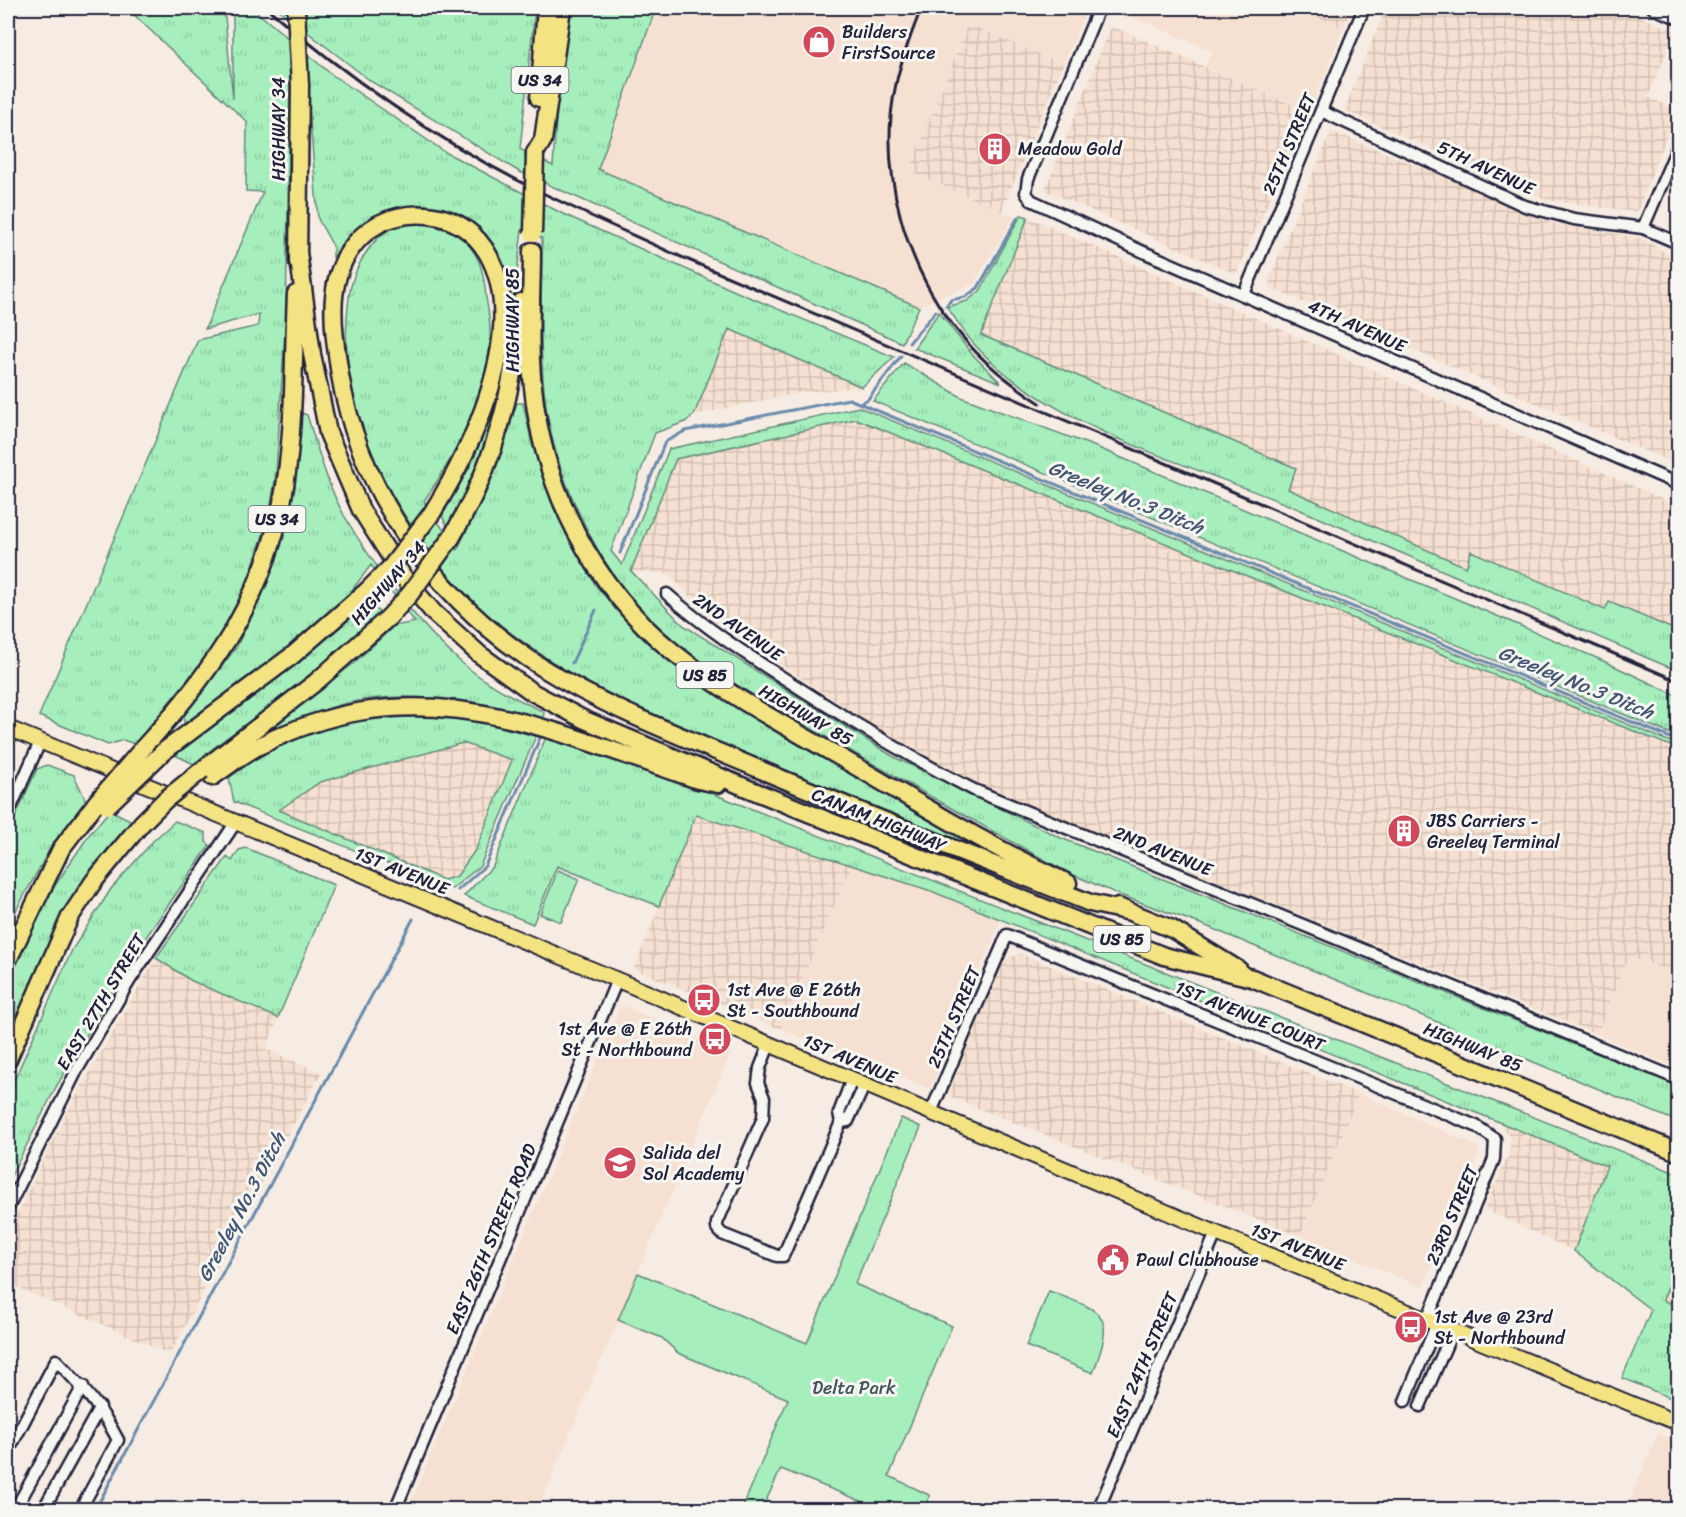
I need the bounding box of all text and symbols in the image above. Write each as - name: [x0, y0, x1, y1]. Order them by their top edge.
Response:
- place label: Builders FirstSource: [842, 16, 935, 69]
- shop icon: Builders FirstSource: [801, 24, 837, 60]
- road number: US 34: [512, 67, 568, 93]
- street label: HIGHWAY 34: [263, 77, 295, 181]
- street label: 25TH STREET: [1253, 87, 1325, 200]
- building icon: Meadow Gold: [977, 131, 1013, 167]
- street label: 5TH AVENUE: [1432, 131, 1541, 205]
- place label: Meadow Gold: [1018, 133, 1123, 165]
- street label: HIGHWAY 85: [497, 268, 529, 372]
- street label: 4TH AVENUE: [1303, 290, 1412, 362]
- water label: Greeley No.3 Ditch: [1043, 450, 1210, 545]
- road number: US 34: [248, 506, 306, 532]
- street label: HIGHWAY 34: [342, 533, 434, 633]
- street label: 2ND AVENUE: [686, 584, 791, 671]
- water label: Greeley No.3 Ditch: [1493, 635, 1660, 730]
- road number: US 85: [676, 662, 734, 688]
- street label: HIGHWAY 85: [753, 675, 859, 755]
- street label: CANAM HIGHWAY: [807, 778, 952, 862]
- place label: JBS Carriers - Greeley Terminal: [1426, 805, 1560, 858]
- building icon: JBS Carriers - Greeley Terminal: [1386, 813, 1422, 849]
- street label: 2ND AVENUE: [1108, 817, 1218, 886]
- street label: 1ST AVENUE: [350, 838, 455, 905]
- street label: EAST 27TH STREET: [47, 926, 155, 1077]
- road number: US 85: [1094, 926, 1150, 952]
- street label: 25TH STREET: [918, 960, 990, 1073]
- street label: 1ST AVENUE COURT: [1170, 971, 1331, 1061]
- place label: 1st Ave @ E 26th St - Southbound: [727, 974, 861, 1027]
- bus stop icon: 1st Ave @ E 26th St - Southbound: [686, 982, 722, 1018]
- place label: 1st Ave @ E 26th St - Northbound: [558, 1013, 694, 1066]
- street label: HIGHWAY 85: [1419, 1013, 1527, 1081]
- bus stop icon: 1st Ave @ E 26th St - Northbound: [697, 1021, 733, 1057]
- street label: 1ST AVENUE: [798, 1025, 903, 1094]
- water label: Greeley No.3 Ditch: [187, 1125, 296, 1288]
- place label: Salida del Sol Academy: [643, 1137, 745, 1190]
- street label: EAST 26TH STREET ROAD: [436, 1138, 546, 1339]
- school or university icon: Salida del Sol Academy: [602, 1145, 638, 1181]
- street label: 23RD STREET: [1417, 1159, 1488, 1270]
- street label: 1ST AVENUE: [1246, 1214, 1351, 1281]
- public building icon: Pawl Clubhouse: [1095, 1242, 1131, 1278]
- place label: Pawl Clubhouse: [1136, 1244, 1259, 1276]
- street label: EAST 24TH STREET: [1097, 1286, 1188, 1443]
- place label: 1st Ave @ 23rd St - Northbound: [1434, 1301, 1566, 1354]
- bus stop icon: 1st Ave @ 23rd St - Northbound: [1393, 1309, 1429, 1345]
- park label: Delta Park: [812, 1372, 896, 1404]

